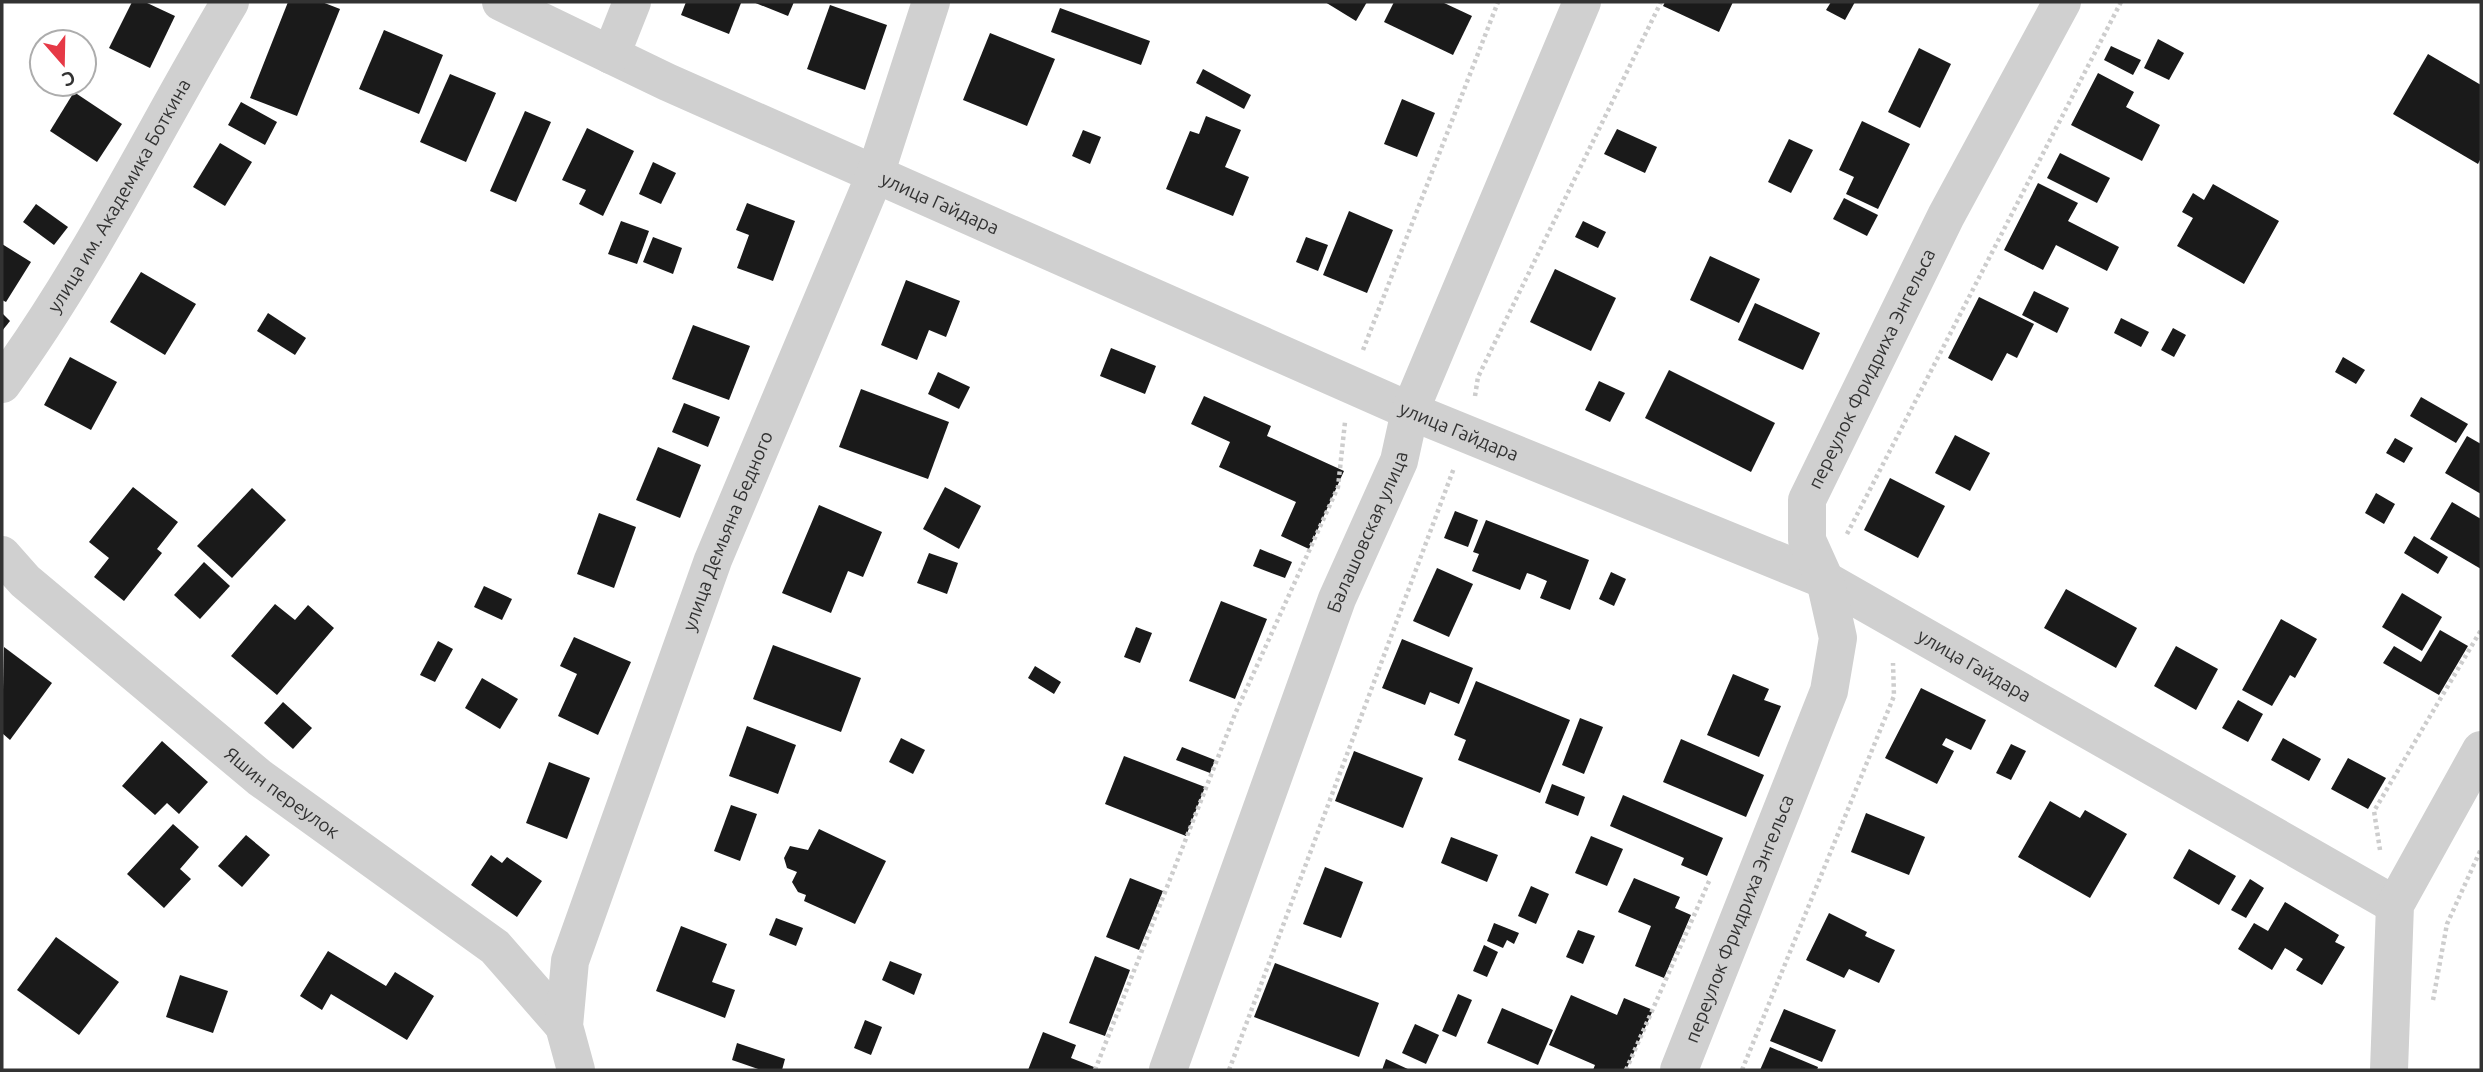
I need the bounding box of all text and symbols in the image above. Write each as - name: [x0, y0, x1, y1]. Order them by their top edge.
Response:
- north arrow: [28, 28, 98, 98]
- text: С: [59, 67, 78, 91]
- street label: улица им. Академика Боткина: [43, 75, 195, 316]
- street label: улица Гайдара: [878, 167, 1003, 239]
- street label: переулок Фридриха Энгельса: [1803, 245, 1939, 492]
- street label: улица Гайдара: [1396, 397, 1522, 465]
- street label: улица Демьяна Бедного: [678, 427, 777, 634]
- street label: Балашовская улица: [1322, 449, 1412, 616]
- street label: улица Гайдара: [1914, 624, 2035, 706]
- street label: Яшин переулок: [221, 742, 344, 843]
- street label: переулок Фридриха Энгельса: [1680, 791, 1798, 1046]

